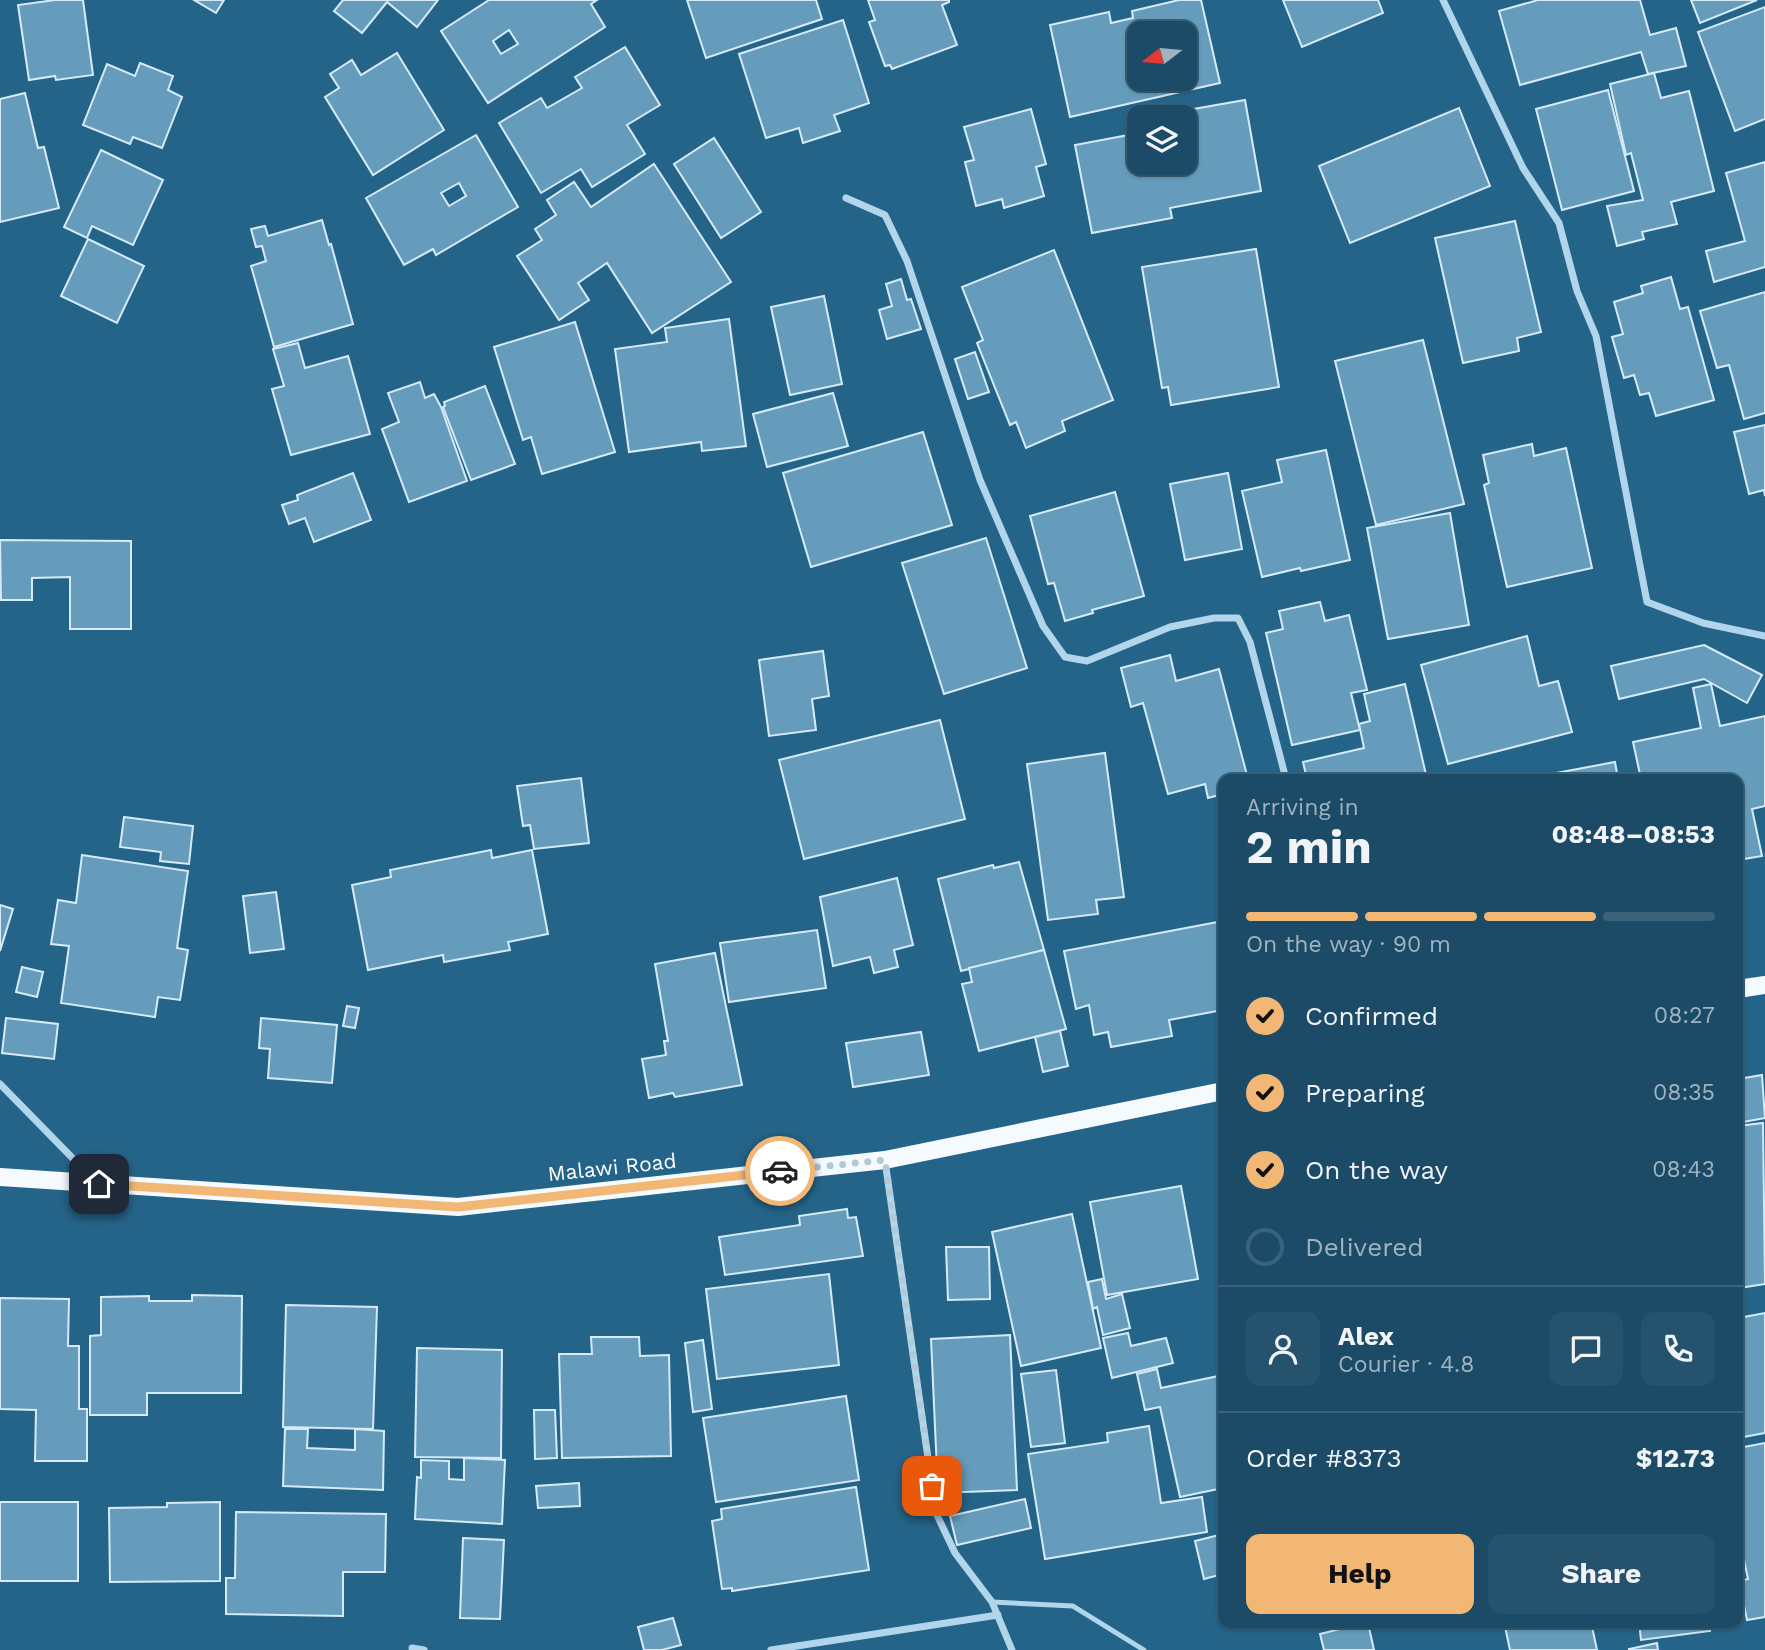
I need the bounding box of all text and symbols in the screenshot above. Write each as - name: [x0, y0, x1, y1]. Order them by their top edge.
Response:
- north arrow: [1127, 21, 1197, 91]
- map controls: [1127, 21, 1197, 175]
- button: layers: [1127, 105, 1197, 175]
- text: Arriving in: [1246, 794, 1359, 821]
- text: 08:48–08:53: [1552, 819, 1715, 849]
- text: 2 min: [1246, 820, 1372, 874]
- text: On the way · 90 m: [1246, 931, 1451, 958]
- icon: check: [1246, 997, 1284, 1035]
- text: Confirmed: [1305, 1001, 1438, 1031]
- text: 08:27: [1654, 1002, 1715, 1029]
- icon: check: [1246, 1074, 1284, 1112]
- text: Preparing: [1305, 1078, 1425, 1108]
- text: 08:35: [1653, 1079, 1715, 1106]
- courier: [745, 1136, 815, 1206]
- street label: Malawi Road: [546, 1148, 678, 1186]
- icon: check: [1246, 1151, 1284, 1189]
- icon: car: [761, 1152, 799, 1190]
- pin: [69, 1154, 129, 1214]
- text: On the way: [1305, 1155, 1448, 1185]
- text: 08:43: [1652, 1156, 1715, 1183]
- icon: home: [80, 1165, 118, 1203]
- text: Delivered: [1305, 1232, 1424, 1262]
- button: person: [1246, 1312, 1320, 1386]
- button: chat: [1549, 1312, 1623, 1386]
- button: phone: [1641, 1312, 1715, 1386]
- text: Alex: [1338, 1321, 1394, 1351]
- text: Courier · 4.8: [1338, 1351, 1474, 1378]
- text: Order #8373: [1246, 1443, 1402, 1473]
- text: $12.73: [1636, 1443, 1715, 1473]
- pin: [902, 1456, 962, 1516]
- icon: bag: [913, 1467, 951, 1505]
- button: Help: [1246, 1534, 1474, 1614]
- button: Share: [1488, 1534, 1715, 1614]

